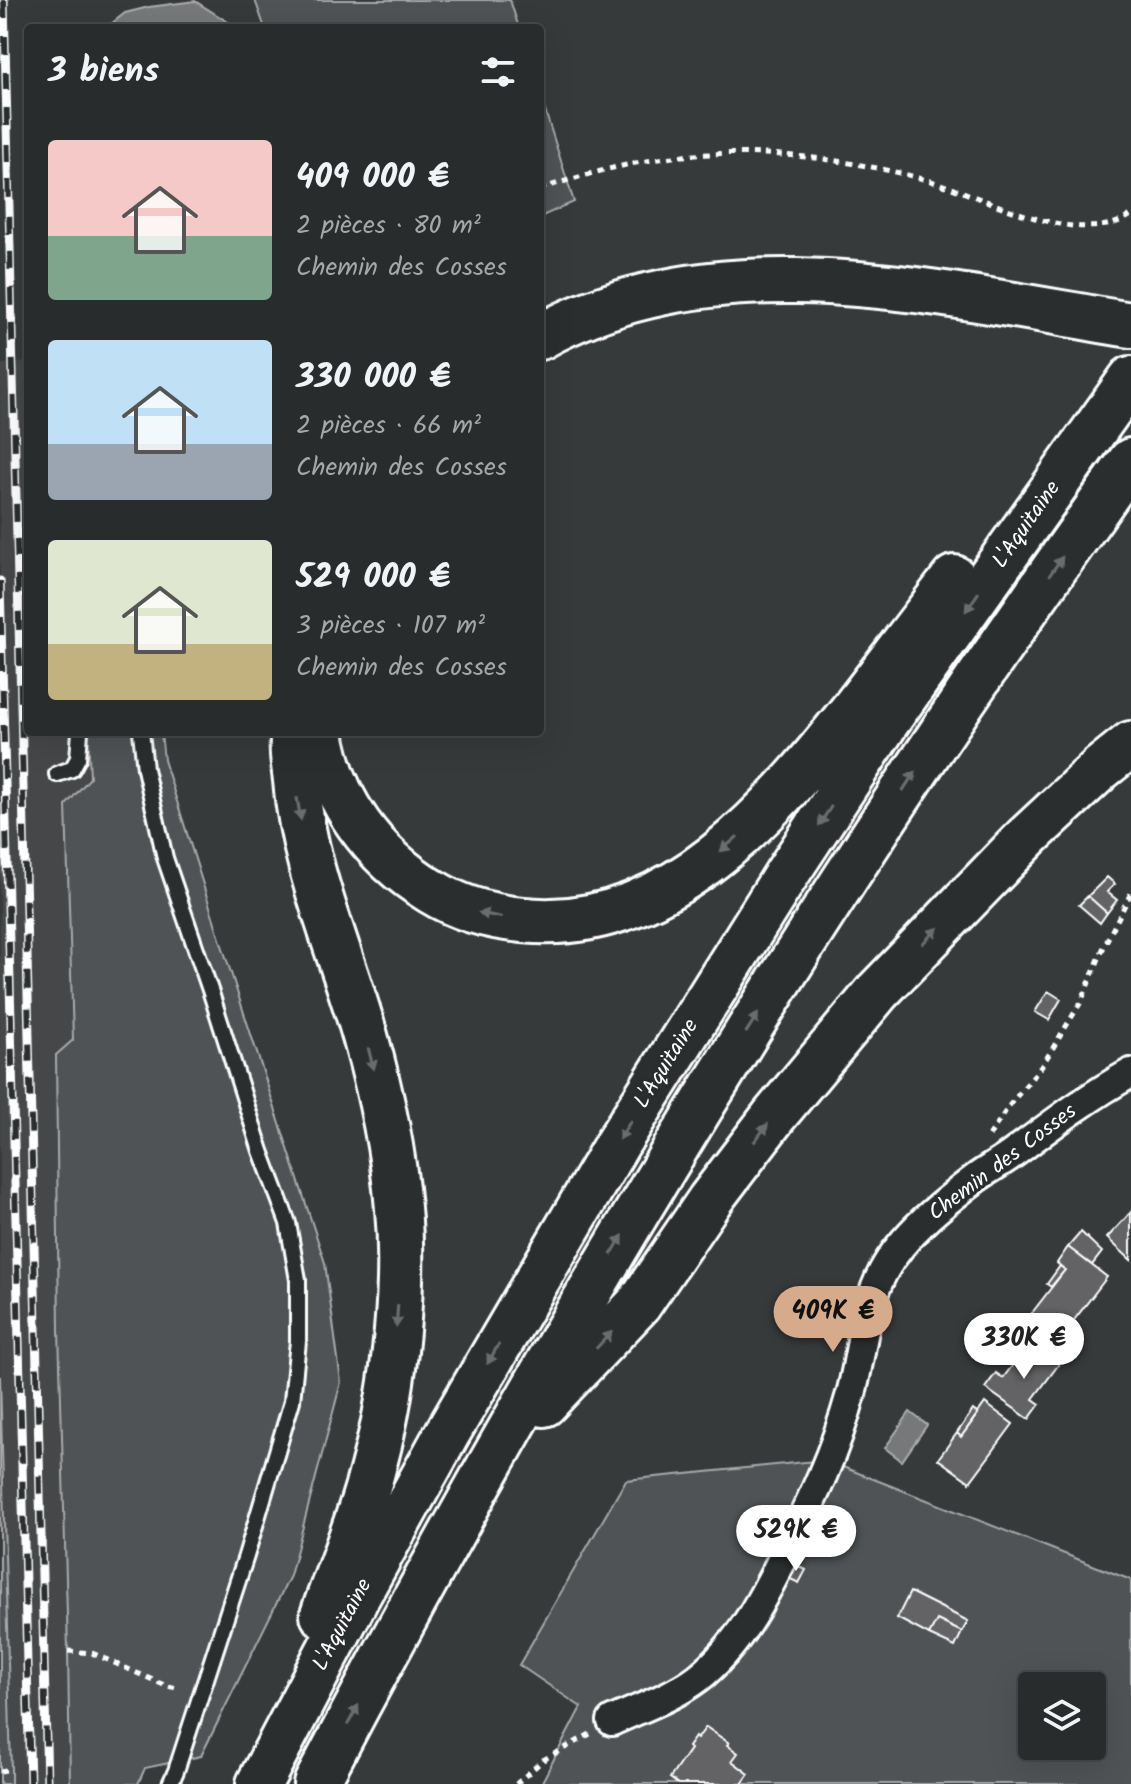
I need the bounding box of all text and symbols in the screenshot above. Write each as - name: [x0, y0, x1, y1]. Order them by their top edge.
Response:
- text: 3 biens: [48, 45, 159, 99]
- icon: filters: [476, 50, 520, 94]
- text: 409 000 €: [296, 151, 449, 205]
- icon: home: [112, 172, 208, 268]
- text: 2 pièces · 80 m²: [296, 205, 481, 247]
- text: Chemin des Cosses: [296, 247, 507, 289]
- text: 330 000 €: [296, 351, 451, 405]
- icon: home: [112, 372, 208, 468]
- text: 2 pièces · 66 m²: [296, 405, 481, 447]
- text: Chemin des Cosses: [296, 447, 507, 489]
- street label: L'Aquitaine: [984, 474, 1070, 576]
- text: 529 000 €: [296, 551, 450, 605]
- one-way arrow: [1048, 555, 1063, 576]
- icon: home: [112, 572, 208, 668]
- one-way arrow: [964, 591, 980, 613]
- text: 3 pièces · 107 m²: [296, 605, 485, 647]
- text: Chemin des Cosses: [296, 647, 507, 689]
- one-way arrow: [901, 770, 915, 792]
- one-way arrow: [294, 797, 306, 822]
- one-way arrow: [818, 806, 833, 827]
- one-way arrow: [719, 835, 739, 852]
- one-way arrow: [477, 908, 502, 921]
- one-way arrow: [921, 927, 939, 946]
- street label: L'Aquitaine: [626, 1012, 709, 1116]
- one-way arrow: [745, 1012, 759, 1034]
- one-way arrow: [365, 1047, 377, 1072]
- street label: Chemin des Cosses: [921, 1095, 1085, 1231]
- one-way arrow: [618, 1120, 633, 1141]
- one-way arrow: [752, 1123, 768, 1143]
- one-way arrow: [609, 1234, 623, 1256]
- pin: 409K €: [768, 1286, 898, 1354]
- text: 409K €: [792, 1291, 874, 1333]
- one-way arrow: [390, 1304, 403, 1329]
- pin: 330K €: [959, 1313, 1089, 1381]
- text: 330K €: [982, 1318, 1066, 1360]
- one-way arrow: [595, 1331, 613, 1350]
- one-way arrow: [486, 1343, 500, 1366]
- pin: 529K €: [731, 1505, 861, 1573]
- text: 529K €: [754, 1510, 838, 1552]
- street label: L'Aquitaine: [304, 1572, 382, 1678]
- map controls: [1018, 1672, 1106, 1760]
- button: layers: [1018, 1672, 1106, 1760]
- one-way arrow: [345, 1704, 359, 1726]

